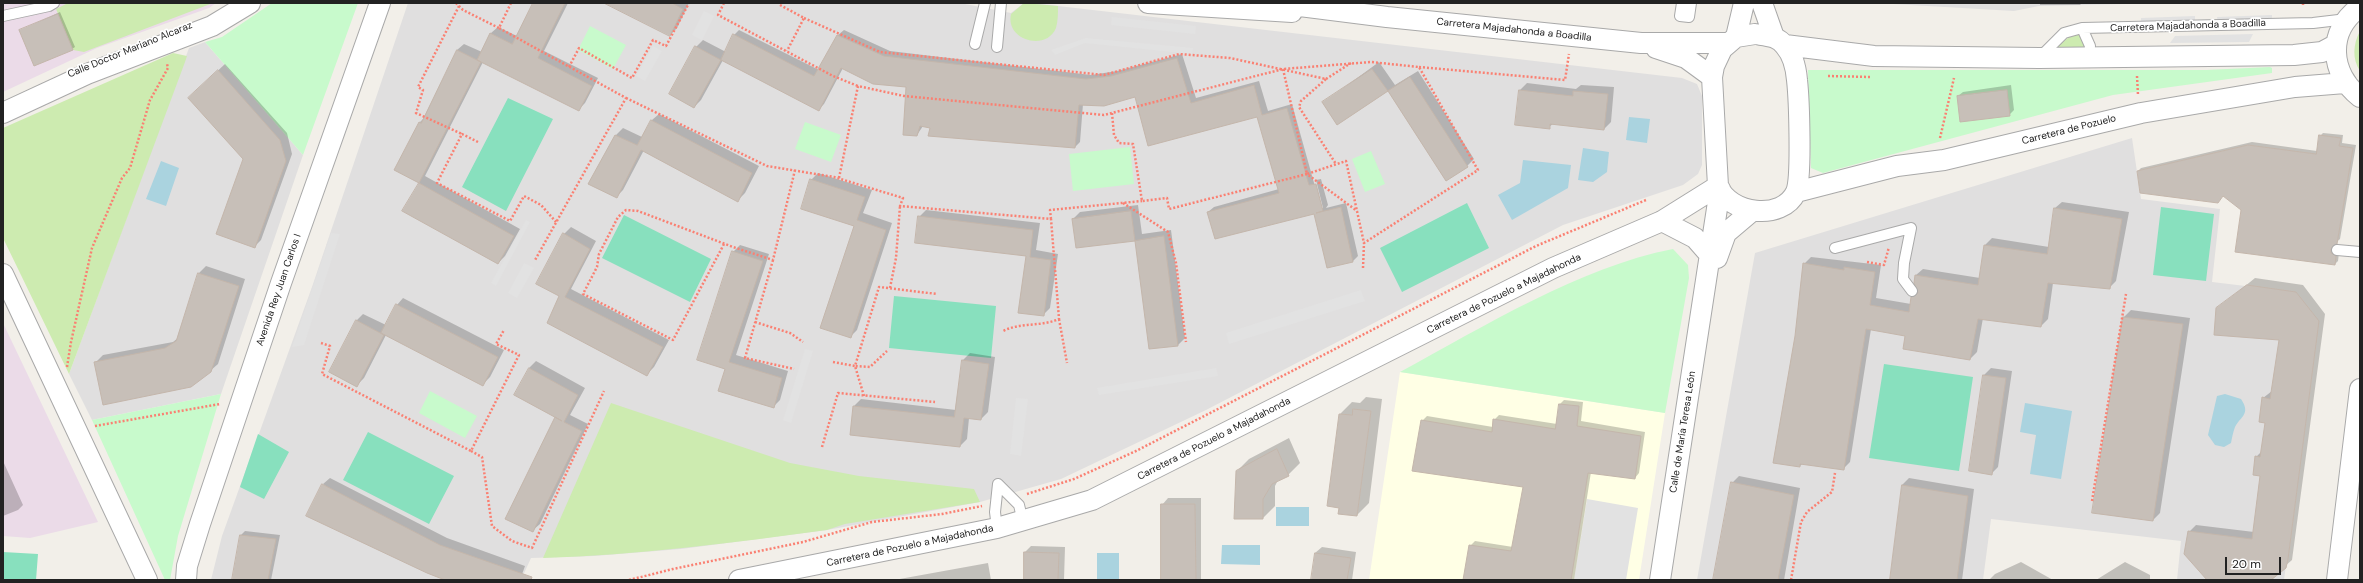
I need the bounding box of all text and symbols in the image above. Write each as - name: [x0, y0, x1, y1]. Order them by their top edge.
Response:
- street label: Carretera Majadahonda a Boadilla: [1436, 16, 1592, 44]
- street label: Carretera Majadahonda a Boadilla: [2110, 17, 2266, 35]
- street label: Calle Doctor Mariano Alcaraz: [66, 19, 194, 81]
- street label: Carretera de Pozuelo: [2021, 112, 2117, 148]
- street label: Avenida Rey Juan Carlos I: [254, 232, 304, 348]
- street label: Carretera de Pozuelo a Majadahonda: [1425, 251, 1583, 337]
- street label: Calle de María Teresa León: [1667, 370, 1699, 494]
- street label: Carretera de Pozuelo a Majadahonda: [1135, 395, 1293, 483]
- street label: Carretera de Pozuelo a Majadahonda: [826, 522, 994, 570]
- scale bar: [2227, 549, 2283, 575]
- text: 20 m: [2232, 556, 2261, 572]

